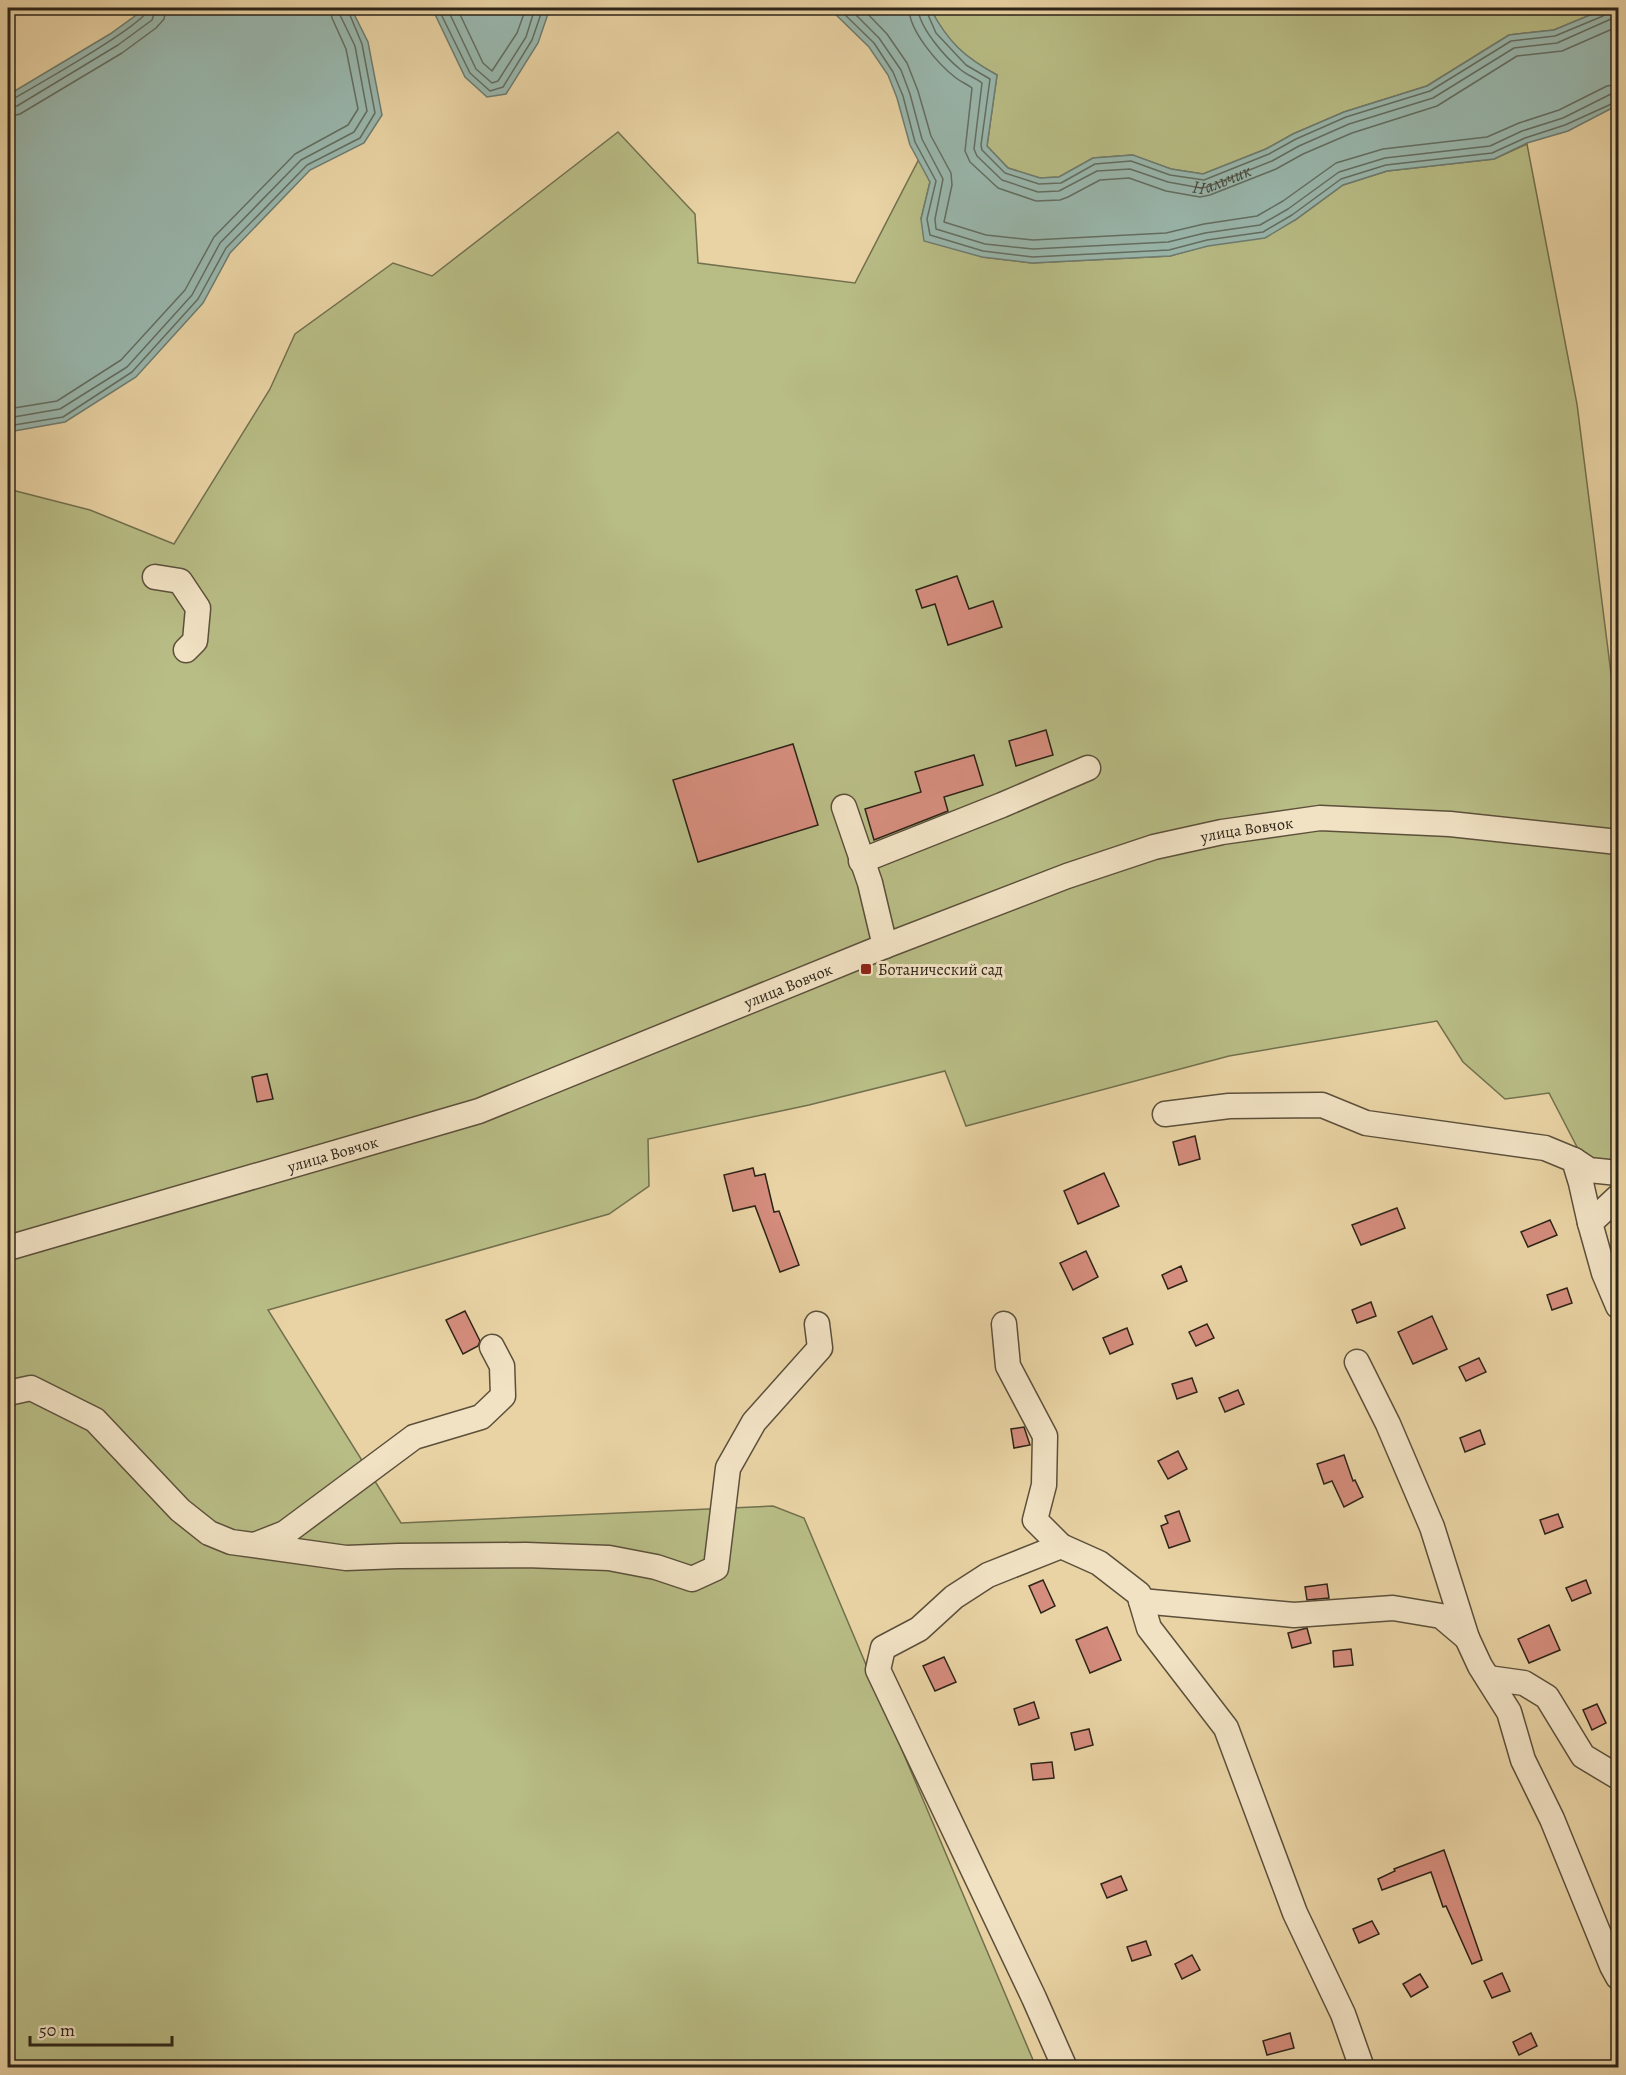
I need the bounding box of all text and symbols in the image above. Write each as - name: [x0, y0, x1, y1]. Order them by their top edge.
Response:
- water label: Нальчик: [1190, 159, 1254, 201]
- street label: улица Вовчок: [1198, 812, 1295, 849]
- street label: улица Вовчок: [740, 959, 836, 1014]
- place label: Ботанический сад: [878, 959, 1003, 981]
- marker: Ботанический сад: [859, 962, 873, 976]
- street label: улица Вовчок: [284, 1131, 381, 1178]
- scale bar: [30, 2009, 172, 2047]
- text: 50 m: [39, 2018, 75, 2042]

